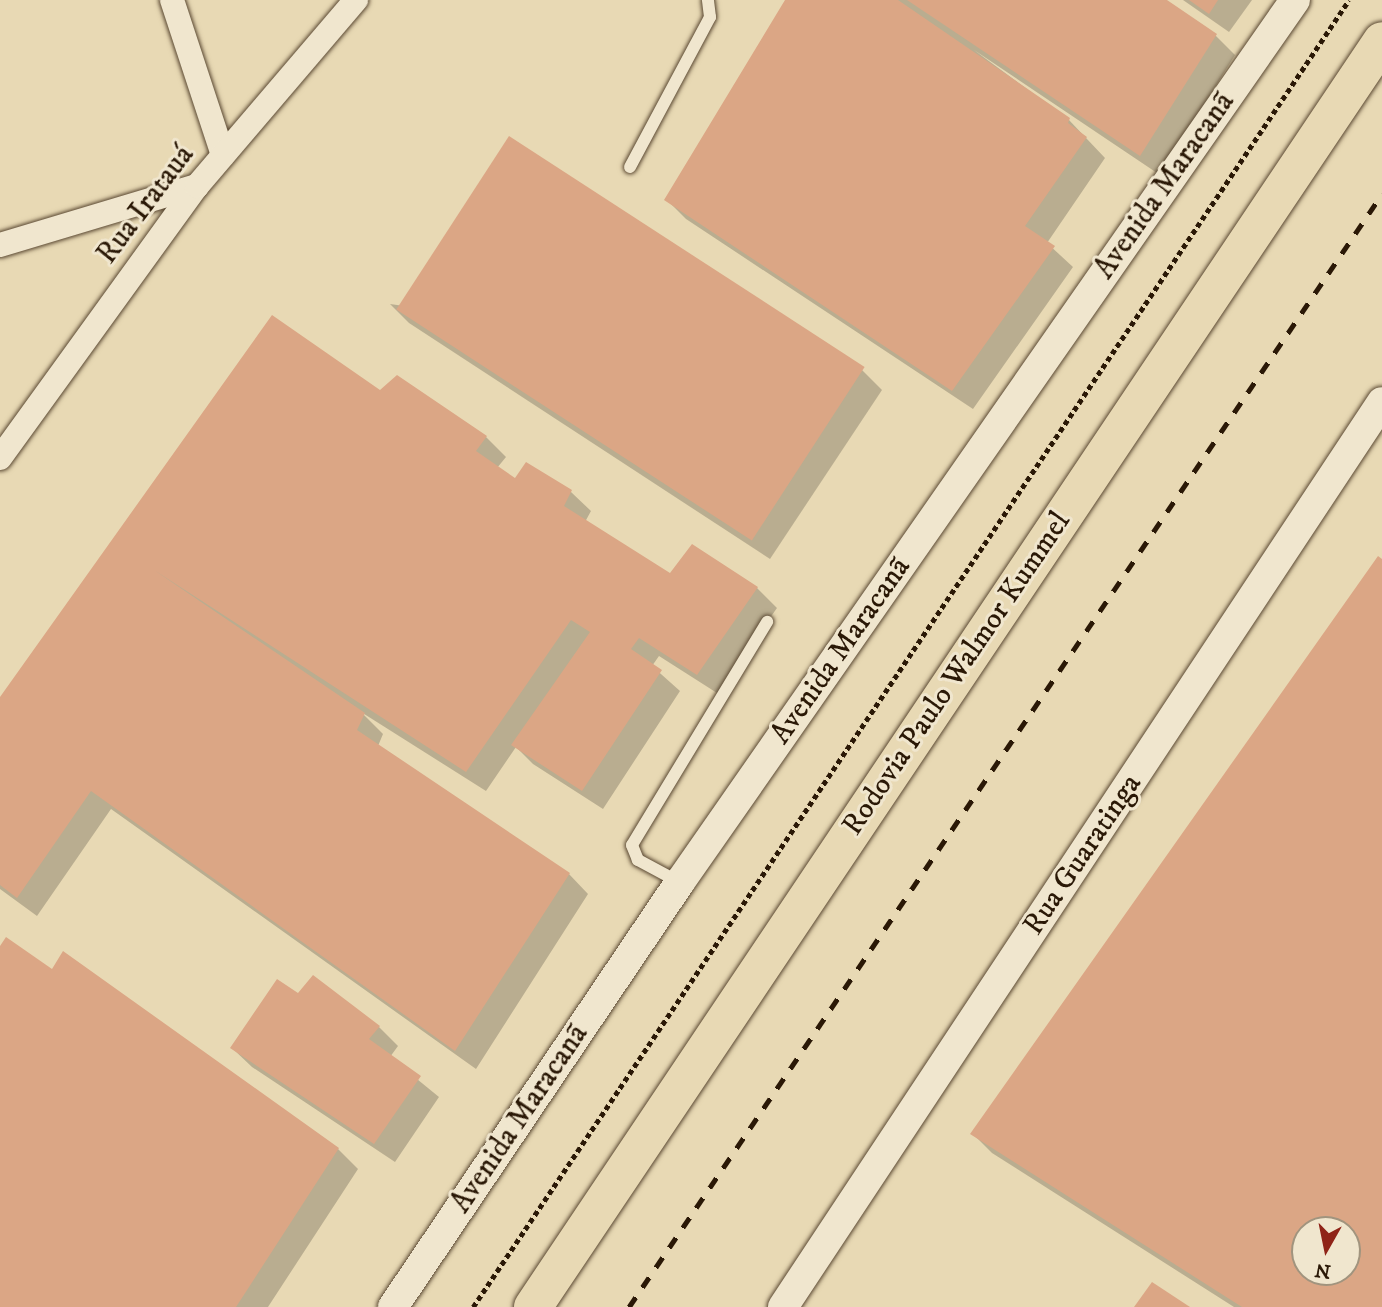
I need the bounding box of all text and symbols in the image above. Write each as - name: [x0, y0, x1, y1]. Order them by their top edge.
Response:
- street label: Avenida Maracanã: [1087, 86, 1243, 286]
- street label: Rua Iratauá: [90, 138, 202, 272]
- street label: Rodovia Paulo Walmor Kummel: [835, 505, 1079, 843]
- street label: Avenida Maracanã: [763, 551, 919, 751]
- street label: Rua Guaratinga: [1016, 768, 1150, 942]
- street label: Avenida Maracanã: [444, 1018, 596, 1220]
- north arrow: [1291, 1216, 1361, 1286]
- text: N: [1313, 1258, 1332, 1283]

